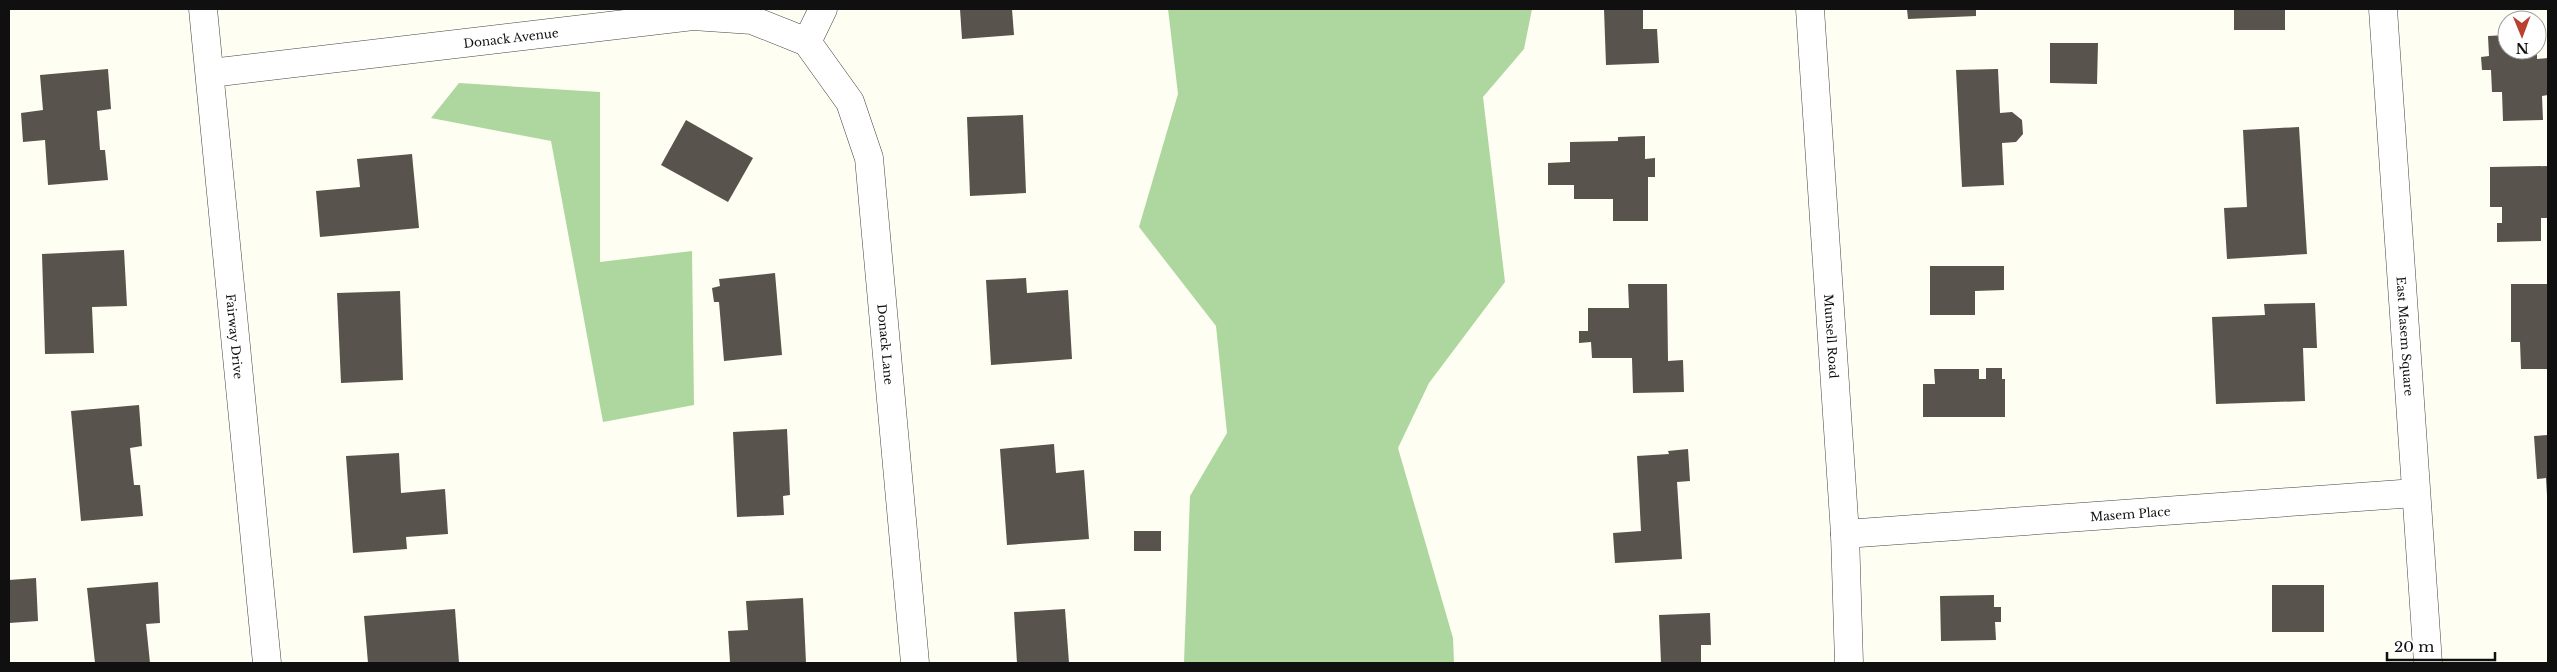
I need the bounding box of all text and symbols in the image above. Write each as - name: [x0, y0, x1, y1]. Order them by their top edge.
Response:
- north arrow: [2497, 10, 2547, 60]
- street label: Donack Avenue: [462, 24, 559, 51]
- text: N: [2515, 39, 2529, 57]
- street label: East Masem Square: [2394, 276, 2417, 397]
- street label: Fairway Drive: [223, 293, 247, 380]
- street label: Munsell Road: [1822, 293, 1842, 379]
- street label: Donack Lane: [875, 303, 897, 385]
- street label: Masem Place: [2090, 503, 2171, 524]
- scale bar: [2387, 630, 2494, 662]
- text: 20 m: [2394, 637, 2434, 656]

